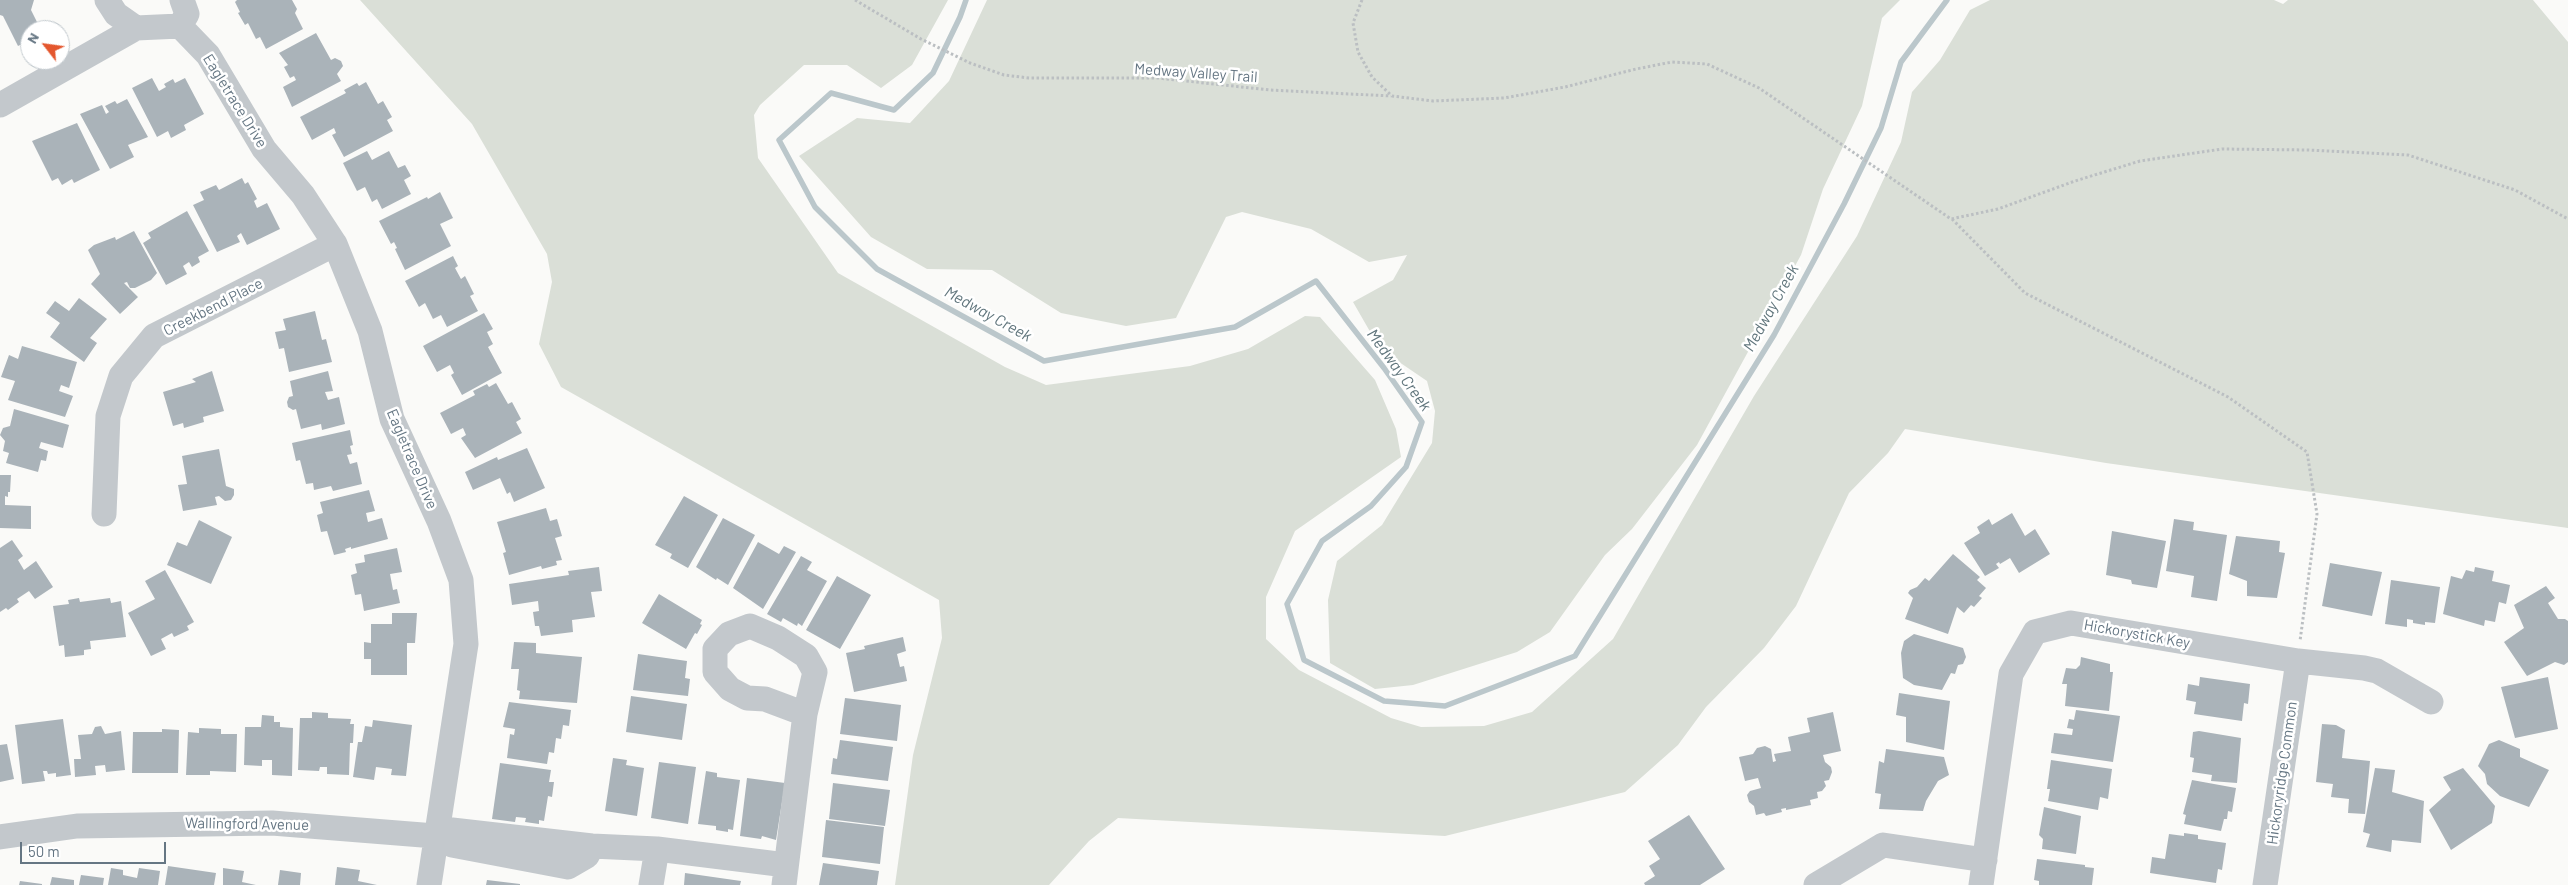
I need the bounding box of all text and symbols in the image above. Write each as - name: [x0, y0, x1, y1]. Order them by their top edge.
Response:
- north arrow: [20, 20, 70, 70]
- text: N: [23, 29, 42, 46]
- street label: Eagletrace Drive: [199, 51, 271, 151]
- street label: Medway Valley Trail: [1134, 60, 1258, 86]
- water label: Medway Creek: [1739, 261, 1803, 355]
- street label: Creekbend Place: [160, 274, 266, 340]
- water label: Medway Creek: [941, 282, 1035, 346]
- water label: Medway Creek: [1363, 325, 1435, 415]
- street label: Eagletrace Drive: [383, 406, 441, 512]
- street label: Hickorystick Key: [2082, 616, 2192, 652]
- street label: Hickoryridge Common: [2263, 700, 2301, 846]
- street label: Wallingford Avenue: [185, 814, 309, 834]
- scale bar: [22, 832, 169, 864]
- text: 50 m: [28, 842, 60, 860]

